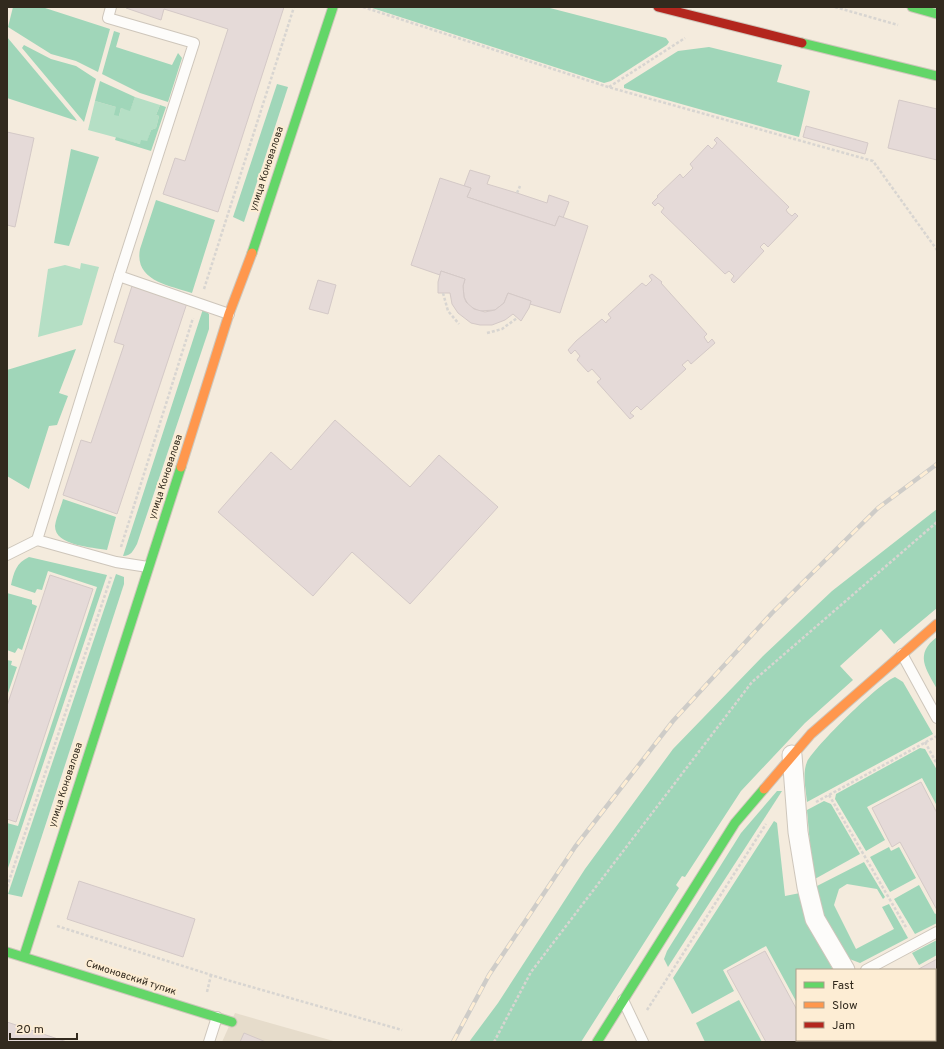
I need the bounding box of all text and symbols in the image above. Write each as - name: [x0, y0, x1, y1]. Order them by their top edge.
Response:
- street label: улица Коновалова: [247, 125, 287, 213]
- street label: улица Коновалова: [146, 433, 186, 521]
- street label: улица Коновалова: [46, 741, 86, 829]
- street label: Симоновский тупик: [84, 957, 178, 999]
- legend: [796, 969, 936, 1041]
- text: Fast: [832, 978, 854, 994]
- text: Slow: [832, 998, 858, 1014]
- scale bar: [10, 1015, 77, 1041]
- text: Jam: [832, 1018, 855, 1034]
- text: 20 m: [16, 1022, 44, 1038]

